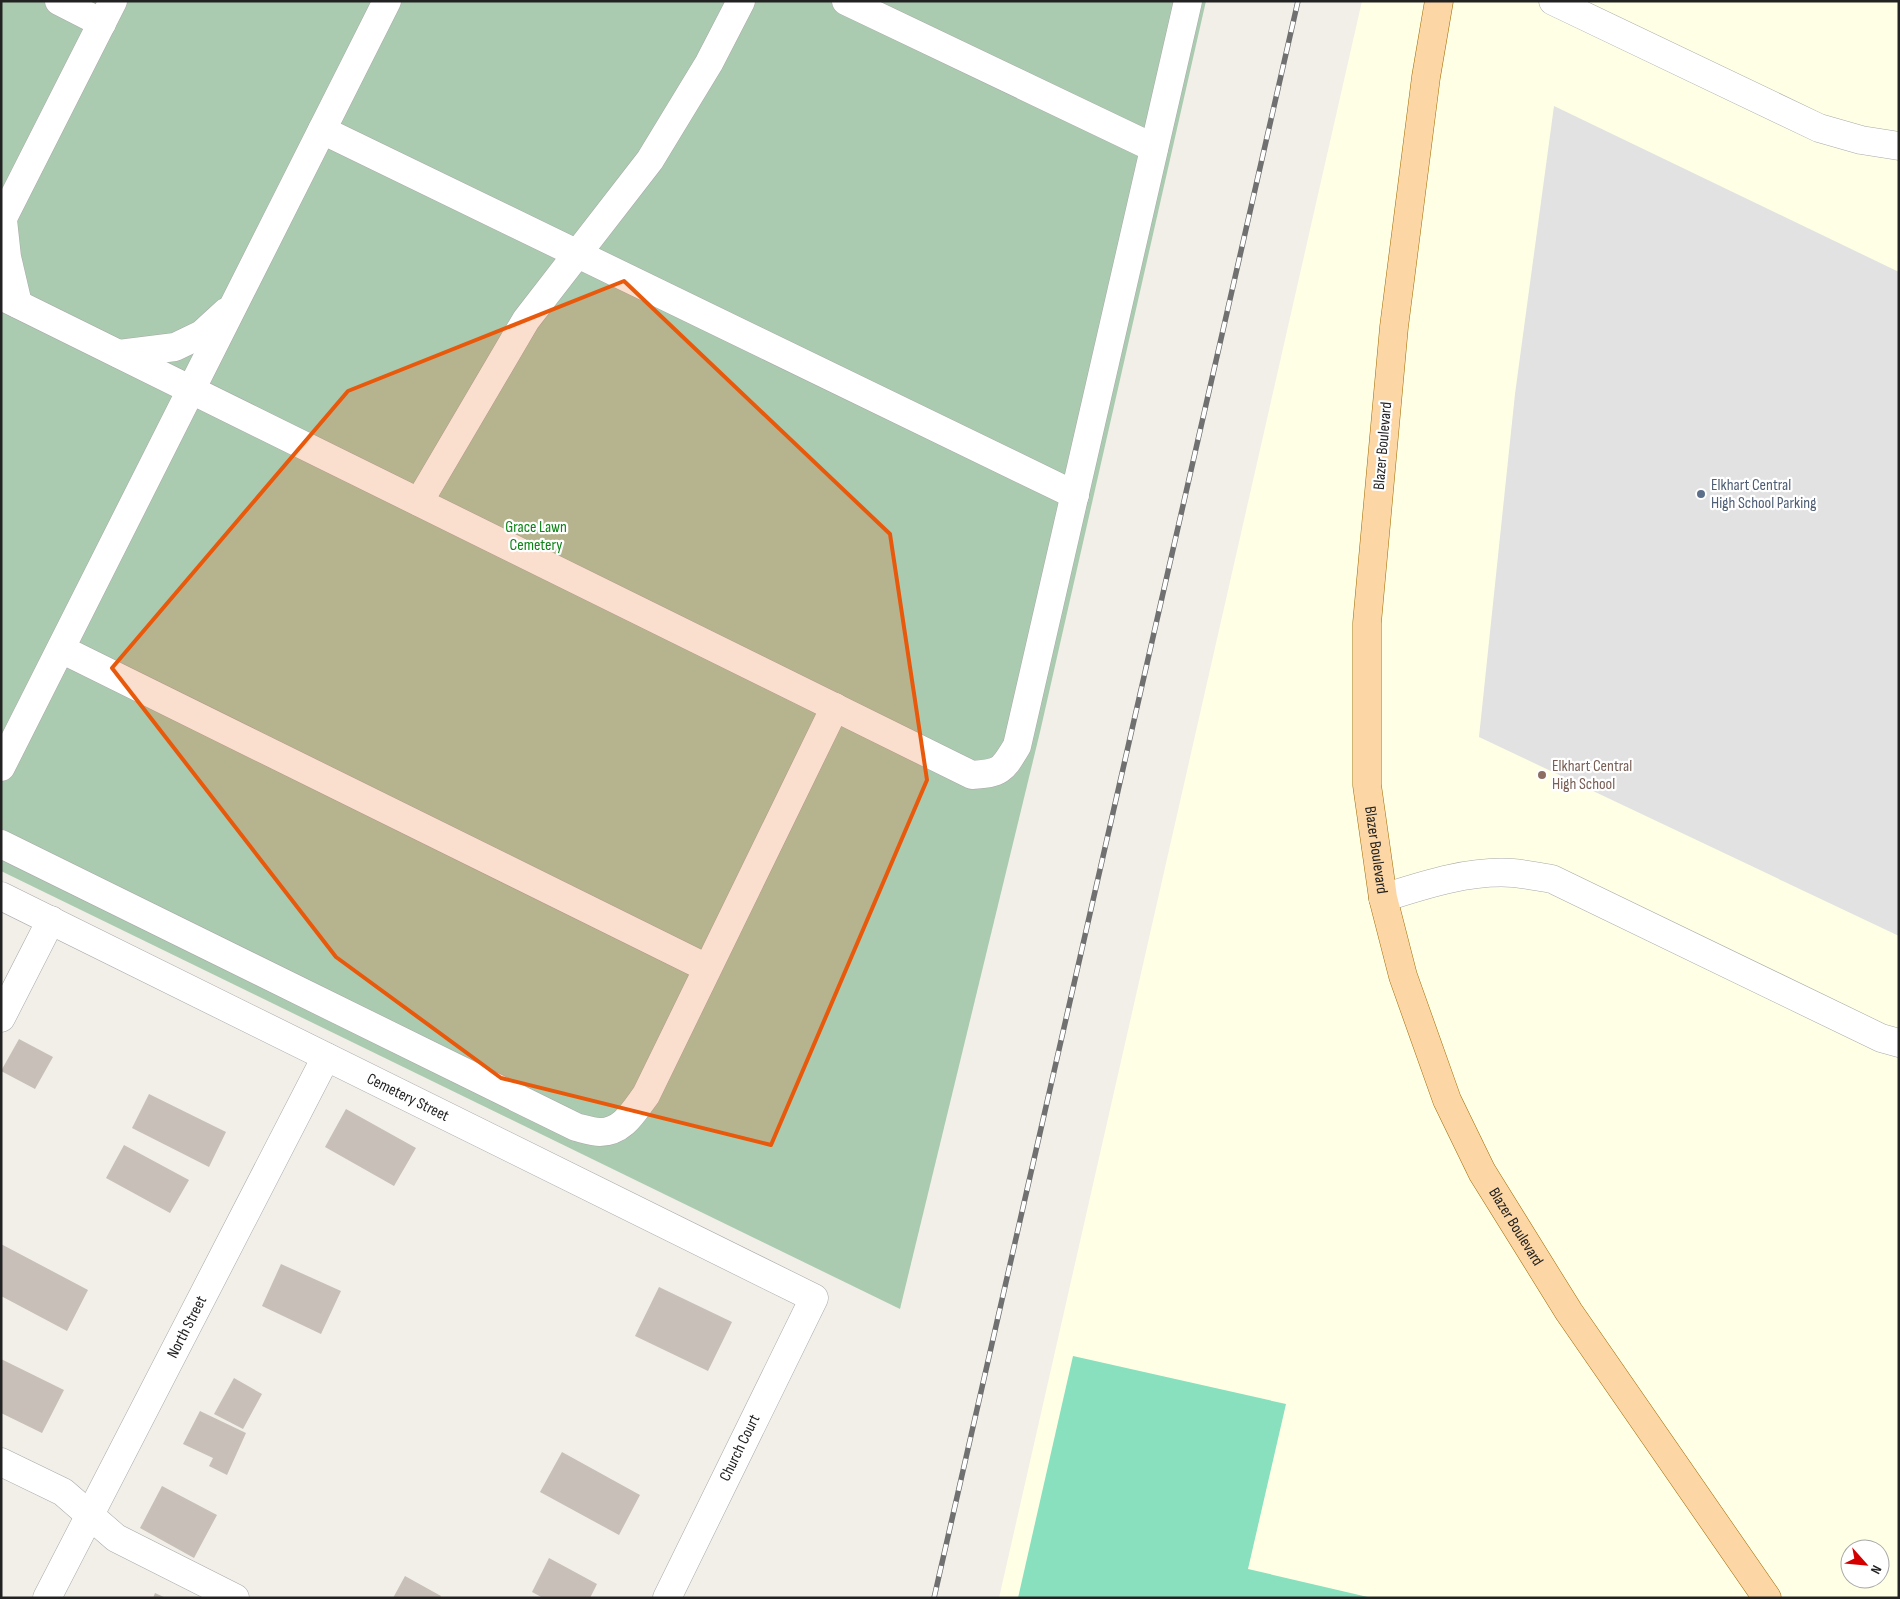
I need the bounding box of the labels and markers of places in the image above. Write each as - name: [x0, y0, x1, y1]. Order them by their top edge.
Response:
- place label: Elkhart Central High School Parking: [1711, 476, 1816, 513]
- marker: Elkhart Central High School Parking: [1695, 488, 1707, 500]
- place label: Elkhart Central High School: [1552, 757, 1632, 794]
- marker: Elkhart Central High School: [1536, 769, 1548, 781]

